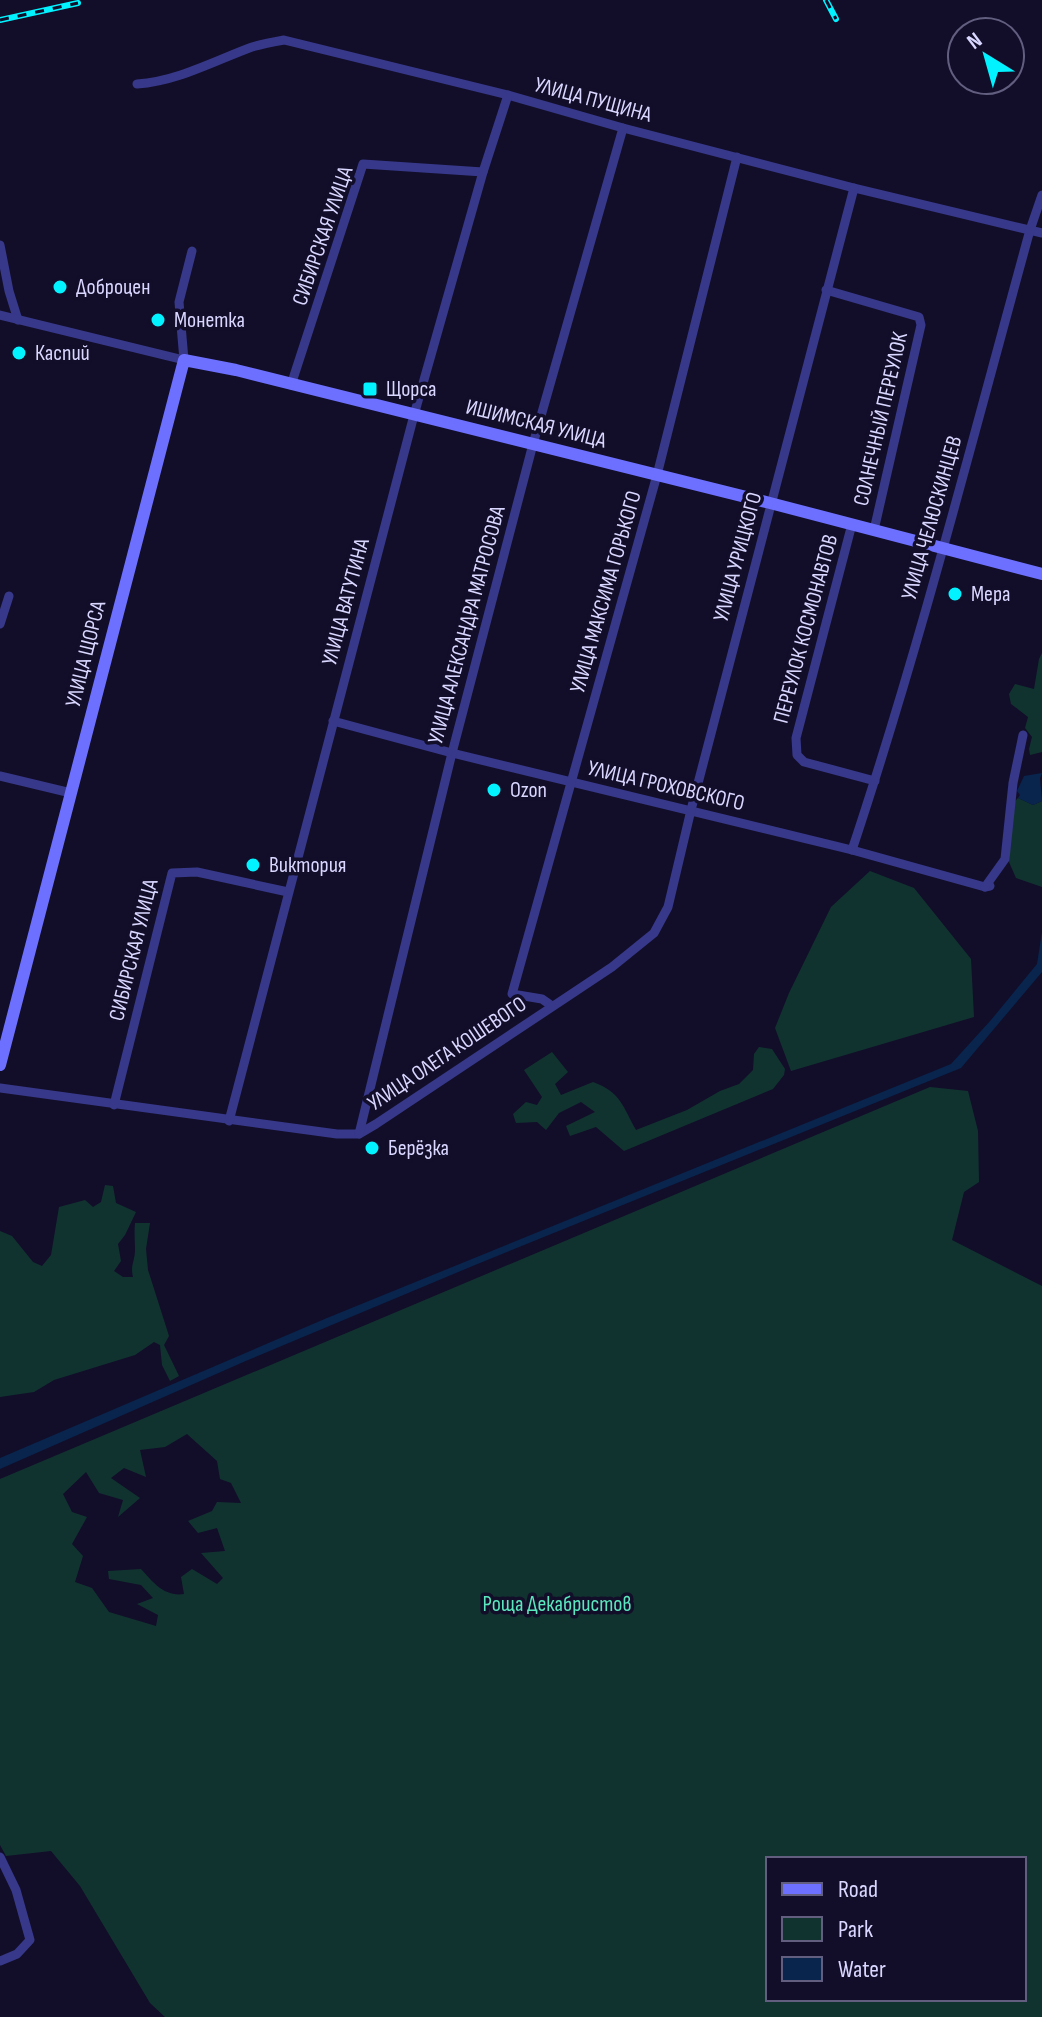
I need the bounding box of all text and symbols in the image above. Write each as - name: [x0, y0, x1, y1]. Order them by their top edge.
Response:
- north arrow: [946, 16, 1026, 96]
- text: N: [962, 27, 988, 56]
- street label: УЛИЦА ПУЩИНА: [531, 71, 655, 129]
- street label: СИБИРСКАЯ УЛИЦА: [287, 162, 360, 309]
- place label: Доброцен: [76, 274, 150, 301]
- marker: Доброцен: [51, 278, 69, 296]
- place label: Монетка: [174, 307, 245, 334]
- marker: Монетка: [149, 311, 167, 329]
- street label: СОЛНЕЧНЫЙ ПЕРЕУЛОК: [848, 329, 914, 509]
- place label: Каспий: [35, 340, 90, 367]
- marker: Каспий: [10, 344, 28, 362]
- place label: Щорса: [386, 376, 436, 403]
- marker: Щорса: [361, 380, 379, 398]
- street label: ИШИМСКАЯ УЛИЦА: [463, 394, 610, 455]
- street label: УЛИЦА ЧЕЛЮСКИНЦЕВ: [896, 433, 968, 603]
- street label: УЛИЦА МАКСИМА ГОРЬКОГО: [564, 488, 648, 696]
- street label: УЛИЦА УРИЦКОГО: [708, 489, 768, 625]
- street label: УЛИЦА АЛЕКСАНДРА МАТРОСОВА: [422, 502, 512, 747]
- street label: ПЕРЕУЛОК КОСМОНАВТОВ: [768, 532, 844, 726]
- street label: УЛИЦА ВАТУТИНА: [316, 535, 376, 668]
- place label: Мера: [971, 581, 1010, 608]
- marker: Мера: [946, 585, 964, 603]
- street label: УЛИЦА ЩОРСА: [60, 598, 112, 710]
- street label: УЛИЦА ГРОХОВСКОГО: [585, 755, 747, 817]
- place label: Ozon: [510, 777, 547, 804]
- marker: Ozon: [485, 781, 503, 799]
- place label: Виктория: [269, 852, 346, 879]
- marker: Виктория: [244, 856, 262, 874]
- street label: СИБИРСКАЯ УЛИЦА: [103, 876, 165, 1024]
- street label: УЛИЦА ОЛЕГА КОШЕВОГО: [362, 991, 532, 1117]
- place label: Берёзка: [388, 1135, 449, 1162]
- marker: Берёзка: [363, 1139, 381, 1157]
- park label: Роща Декабристов: [482, 1591, 632, 1618]
- legend: [766, 1857, 1026, 2001]
- text: Road: [838, 1875, 878, 1904]
- text: Park: [838, 1915, 873, 1944]
- text: Water: [838, 1955, 886, 1984]

